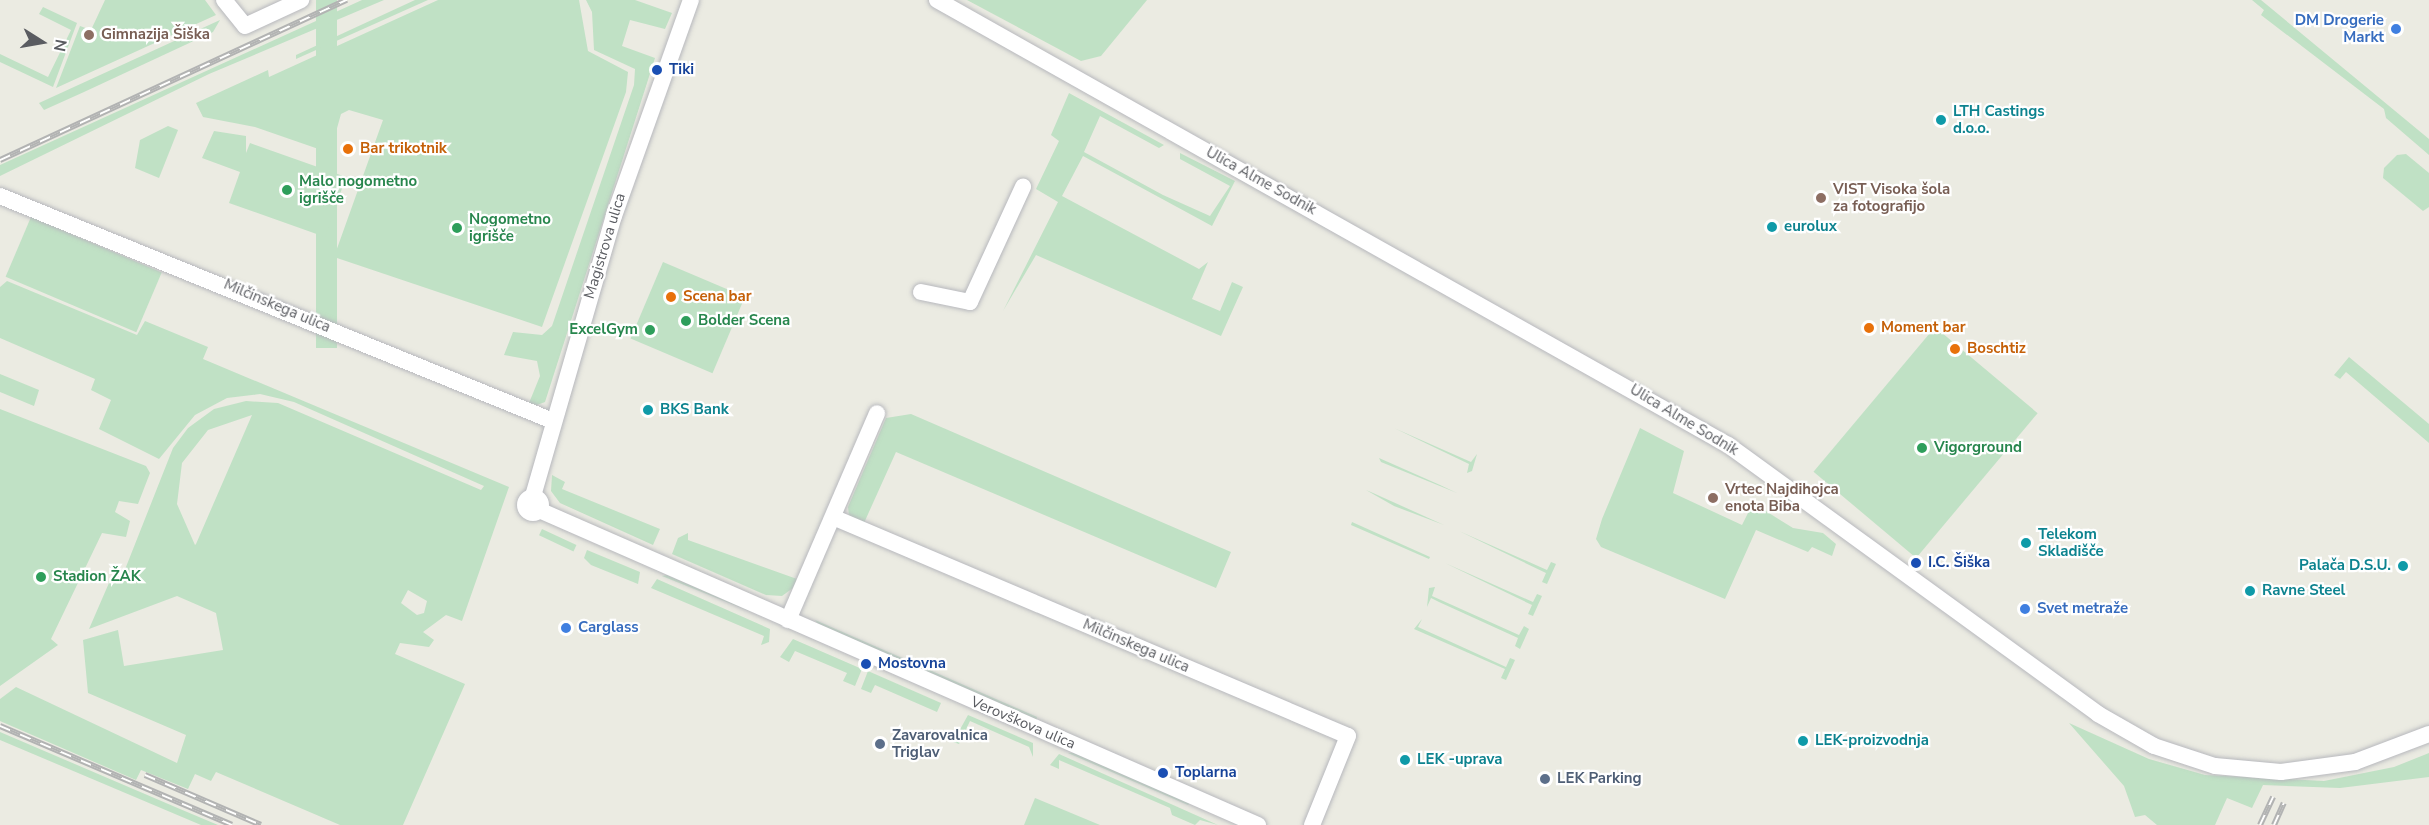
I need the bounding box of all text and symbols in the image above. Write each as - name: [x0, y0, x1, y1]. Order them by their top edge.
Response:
- place label: DM Drogerie Markt: [2295, 11, 2384, 46]
- north arrow: [12, 12, 72, 72]
- marker: DM Drogerie Markt: [2389, 22, 2403, 36]
- place label: Gimnazija Šiška: [101, 26, 210, 44]
- marker: Gimnazija Šiška: [82, 28, 96, 42]
- text: N: [48, 37, 72, 53]
- place label: Tiki: [669, 61, 694, 79]
- marker: Tiki: [650, 63, 664, 77]
- place label: LTH Castings d.o.o.: [1953, 102, 2045, 137]
- marker: LTH Castings d.o.o.: [1934, 113, 1948, 127]
- place label: Bar trikotnik: [360, 140, 447, 158]
- marker: Bar trikotnik: [341, 142, 355, 156]
- street label: Ulica Alme Sodnik: [1203, 143, 1319, 219]
- place label: Malo nogometno igrišče: [299, 172, 417, 207]
- place label: VIST Visoka šola za fotografijo: [1833, 180, 1950, 215]
- marker: Malo nogometno igrišče: [280, 183, 294, 197]
- street label: Magistrova ulica: [580, 191, 630, 301]
- marker: VIST Visoka šola za fotografijo: [1814, 191, 1828, 205]
- place label: Nogometno igrišče: [469, 210, 551, 245]
- place label: eurolux: [1784, 218, 1837, 236]
- marker: eurolux: [1765, 220, 1779, 234]
- marker: Nogometno igrišče: [450, 221, 464, 235]
- street label: Milčinskega ulica: [221, 275, 333, 337]
- place label: Scena bar: [683, 288, 752, 306]
- marker: Scena bar: [664, 290, 678, 304]
- place label: Bolder Scena: [698, 312, 790, 330]
- marker: Bolder Scena: [679, 314, 693, 328]
- place label: Moment bar: [1881, 319, 1966, 337]
- place label: ExcelGym: [569, 321, 638, 339]
- marker: Moment bar: [1862, 321, 1876, 335]
- marker: ExcelGym: [643, 323, 657, 337]
- place label: Boschtiz: [1967, 340, 2026, 358]
- marker: Boschtiz: [1948, 342, 1962, 356]
- street label: Ulica Alme Sodnik: [1626, 381, 1742, 459]
- place label: BKS Bank: [660, 401, 729, 419]
- marker: BKS Bank: [641, 403, 655, 417]
- place label: Vigorground: [1934, 439, 2022, 457]
- marker: Vigorground: [1915, 441, 1929, 455]
- place label: Vrtec Najdihojca enota Biba: [1725, 480, 1839, 515]
- marker: Vrtec Najdihojca enota Biba: [1706, 491, 1720, 505]
- place label: Telekom Skladišče: [2038, 525, 2104, 560]
- marker: Telekom Skladišče: [2019, 536, 2033, 550]
- place label: I.C. Šiška: [1928, 554, 1990, 572]
- marker: I.C. Šiška: [1909, 556, 1923, 570]
- place label: Palača D.S.U.: [2299, 557, 2391, 575]
- marker: Palača D.S.U.: [2396, 559, 2410, 573]
- place label: Stadion ŽAK: [53, 568, 141, 586]
- marker: Stadion ŽAK: [34, 570, 48, 584]
- place label: Ravne Steel: [2262, 582, 2345, 600]
- marker: Ravne Steel: [2243, 584, 2257, 598]
- place label: Svet metraže: [2037, 600, 2128, 618]
- marker: Svet metraže: [2018, 602, 2032, 616]
- street label: Milčinskega ulica: [1080, 615, 1192, 677]
- place label: Carglass: [578, 619, 639, 637]
- marker: Carglass: [559, 621, 573, 635]
- place label: Mostovna: [878, 655, 946, 673]
- marker: Mostovna: [859, 657, 873, 671]
- street label: Verovškova ulica: [968, 693, 1078, 753]
- place label: Zavarovalnica Triglav: [892, 726, 988, 761]
- place label: LEK-proizvodnja: [1815, 732, 1929, 750]
- marker: LEK-proizvodnja: [1796, 734, 1810, 748]
- marker: Zavarovalnica Triglav: [873, 737, 887, 751]
- place label: LEK -uprava: [1417, 751, 1502, 769]
- marker: LEK -uprava: [1398, 753, 1412, 767]
- place label: Toplarna: [1175, 764, 1237, 782]
- marker: Toplarna: [1156, 766, 1170, 780]
- place label: LEK Parking: [1557, 770, 1642, 788]
- marker: LEK Parking: [1538, 772, 1552, 786]

